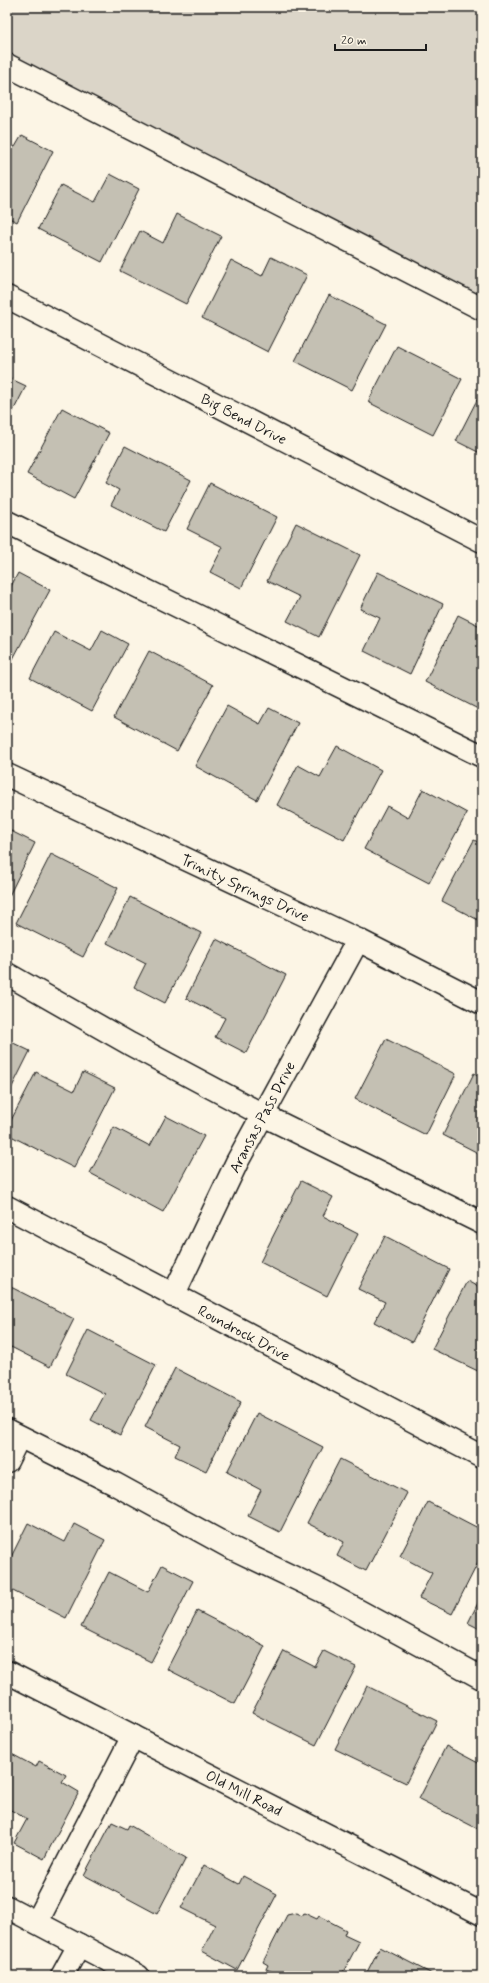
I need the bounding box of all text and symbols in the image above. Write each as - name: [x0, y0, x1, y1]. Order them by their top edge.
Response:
- scale bar: [335, 26, 426, 52]
- text: 20 m: [341, 33, 367, 49]
- street label: Big Bend Drive: [197, 390, 290, 451]
- street label: Trinity Springs Drive: [177, 850, 312, 928]
- street label: Aransas Pass Drive: [225, 1058, 301, 1177]
- street label: Roundrock Drive: [194, 1301, 293, 1367]
- street label: Old Mill Road: [202, 1766, 285, 1822]

